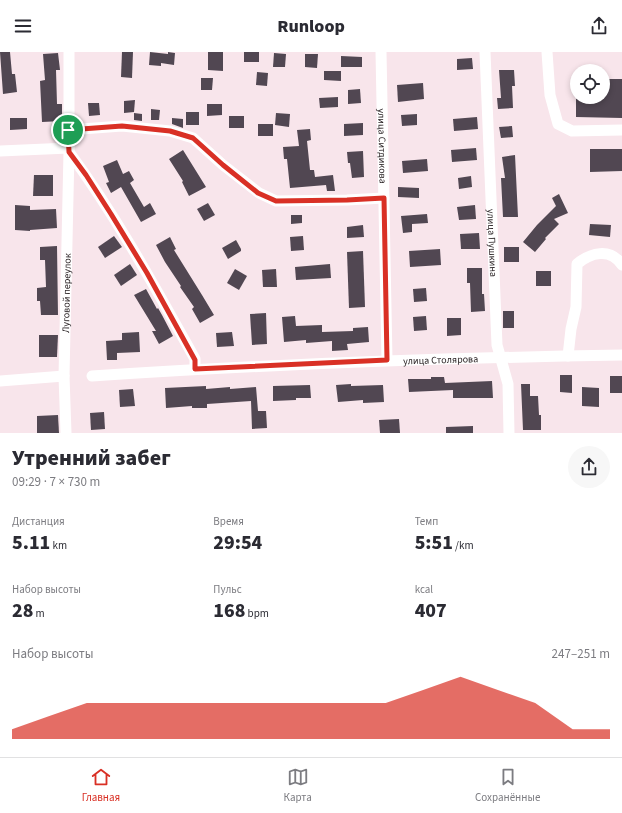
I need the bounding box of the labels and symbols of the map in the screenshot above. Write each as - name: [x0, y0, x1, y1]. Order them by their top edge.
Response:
- street label: улица Ситдикова: [374, 108, 390, 184]
- pin: [51, 113, 85, 147]
- street label: улица Пушкина: [483, 209, 500, 277]
- street label: Луговой переулок: [59, 253, 75, 333]
- street label: улица Столярова: [403, 352, 478, 368]

